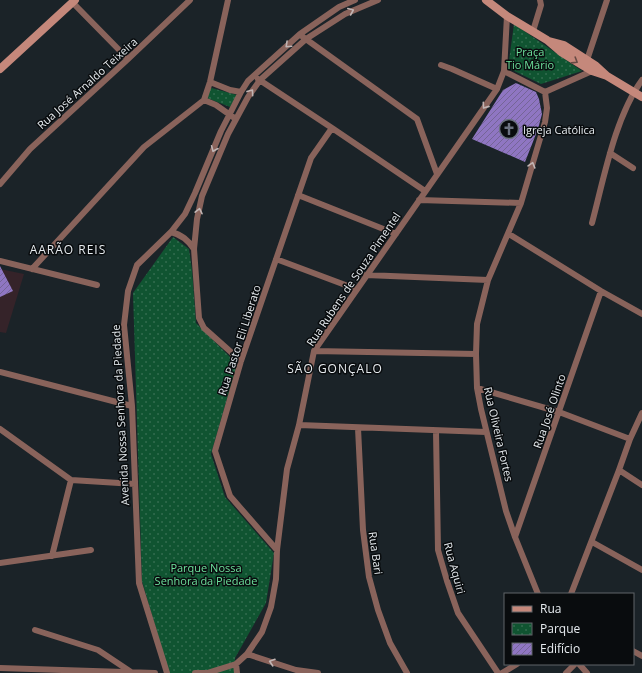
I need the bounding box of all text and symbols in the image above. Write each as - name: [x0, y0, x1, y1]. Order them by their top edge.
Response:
- one-way arrow: [348, 8, 355, 16]
- street label: Rua José Arnaldo Teixeira: [34, 34, 140, 132]
- one-way arrow: [285, 40, 292, 47]
- park label: Praça Tio Mário: [506, 44, 554, 72]
- one-way arrow: [571, 57, 578, 64]
- one-way arrow: [246, 90, 253, 97]
- one-way arrow: [482, 102, 490, 109]
- church icon: Igreja Católica: [498, 118, 520, 140]
- place label: Igreja Católica: [523, 122, 595, 137]
- one-way arrow: [210, 145, 218, 152]
- one-way arrow: [527, 162, 536, 169]
- one-way arrow: [194, 207, 202, 214]
- street label: Rua Rubens de Souza Pimentel: [302, 209, 404, 349]
- district label: AARÃO REIS: [30, 241, 106, 258]
- street label: Rua Pastor Eli Liberato: [214, 282, 264, 397]
- street label: Avenida Nossa Senhora da Piedade: [108, 324, 132, 506]
- district label: SÃO GONÇALO: [287, 360, 383, 377]
- street label: Rua José Olinto: [529, 371, 569, 450]
- street label: Rua Oliveira Fortes: [481, 385, 517, 483]
- street label: Rua Bari: [366, 531, 386, 575]
- street label: Rua Aquiri: [441, 540, 469, 596]
- park label: Parque Nossa Senhora da Piedade: [155, 560, 257, 588]
- legend: [504, 593, 634, 665]
- text: Rua: [540, 600, 561, 617]
- text: Parque: [540, 620, 580, 637]
- text: Edifício: [540, 640, 580, 657]
- one-way arrow: [268, 659, 275, 667]

